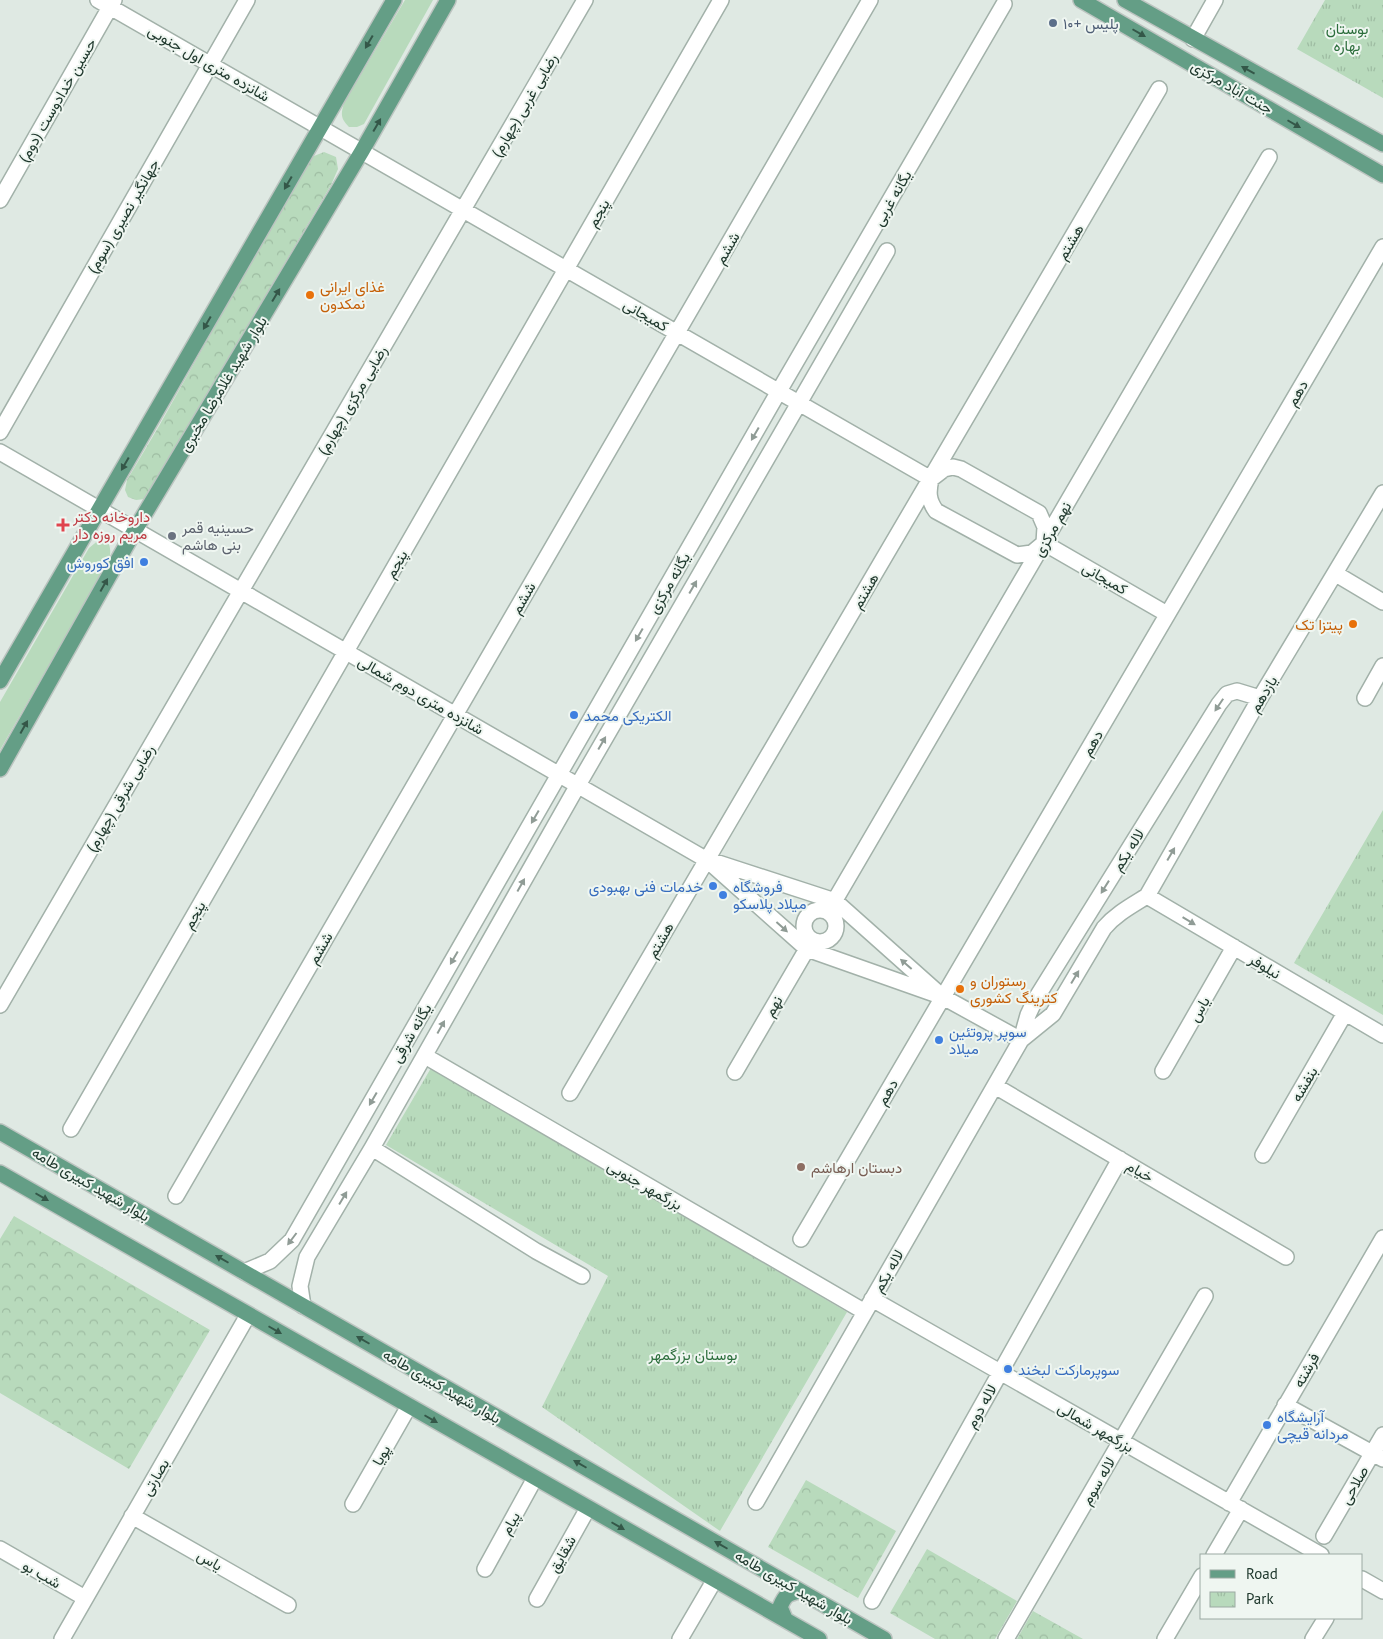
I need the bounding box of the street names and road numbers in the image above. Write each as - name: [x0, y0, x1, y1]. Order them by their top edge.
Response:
- street label: شانزده متری اول جنوبی: [144, 20, 273, 107]
- street label: حسین خدادوست (دوم): [14, 35, 101, 166]
- street label: رضایی غربی (چهارم): [487, 50, 562, 161]
- street label: جنت آباد مرکزی: [1187, 56, 1276, 119]
- street label: جهانگیر نصیری (سوم): [83, 156, 164, 277]
- street label: یگانه غربی: [868, 167, 916, 230]
- street label: پنجم: [582, 195, 614, 231]
- street label: هشتم: [1052, 221, 1089, 264]
- street label: ششم: [710, 228, 745, 268]
- street label: کمیجانی: [620, 295, 672, 336]
- street label: بلوار شهید غلامرضا مخبری: [175, 313, 272, 456]
- street label: رضایی مرکزی (چهارم): [313, 342, 392, 459]
- street label: دهم: [1282, 377, 1313, 410]
- street label: نهم مرکزی: [1029, 498, 1076, 561]
- street label: پنجم: [380, 546, 412, 582]
- street label: یگانه مرکزی: [644, 549, 695, 618]
- street label: کمیجانی: [1079, 558, 1131, 599]
- street label: هشتم: [847, 570, 884, 613]
- street label: ششم: [506, 578, 541, 618]
- street label: شانزده متری دوم شمالی: [354, 651, 487, 740]
- street label: یازدهم: [1245, 672, 1282, 716]
- street label: دهم: [1077, 727, 1108, 760]
- street label: رضایی شرقی (چهارم): [82, 741, 159, 856]
- street label: لاله یکم: [1108, 825, 1149, 875]
- street label: پنجم: [178, 897, 210, 933]
- street label: هشتم: [642, 919, 679, 962]
- street label: ششم: [303, 928, 338, 968]
- street label: نیلوفر: [1245, 949, 1284, 983]
- street label: نهم: [759, 992, 787, 1020]
- street label: یاس: [1184, 993, 1215, 1026]
- street label: یگانه شرقی: [386, 1000, 436, 1067]
- street label: بنفشه: [1286, 1063, 1322, 1105]
- street label: دهم: [872, 1076, 903, 1109]
- street label: بلوار شهید کبیری طامه: [28, 1143, 153, 1226]
- street label: بزرگمهر جنوبی: [604, 1156, 686, 1215]
- street label: خیام: [1122, 1156, 1157, 1187]
- street label: لاله یکم: [868, 1246, 909, 1296]
- street label: بلوار شهید کبیری طامه: [379, 1345, 504, 1428]
- street label: فرشته: [1289, 1349, 1324, 1391]
- street label: لاله دوم: [961, 1381, 1002, 1432]
- street label: بزرگمهر شمالی: [1054, 1398, 1137, 1457]
- street label: پویا: [368, 1441, 395, 1469]
- street label: لاله سوم: [1077, 1454, 1120, 1509]
- street label: بصارتی: [137, 1455, 174, 1499]
- street label: صلاحی: [1335, 1462, 1373, 1508]
- street label: پیام: [496, 1508, 525, 1538]
- street label: شقایق: [544, 1532, 581, 1576]
- street label: یاس: [193, 1545, 226, 1576]
- street label: بلوار شهید کبیری طامه: [731, 1546, 856, 1629]
- street label: شب بو: [20, 1556, 65, 1593]

